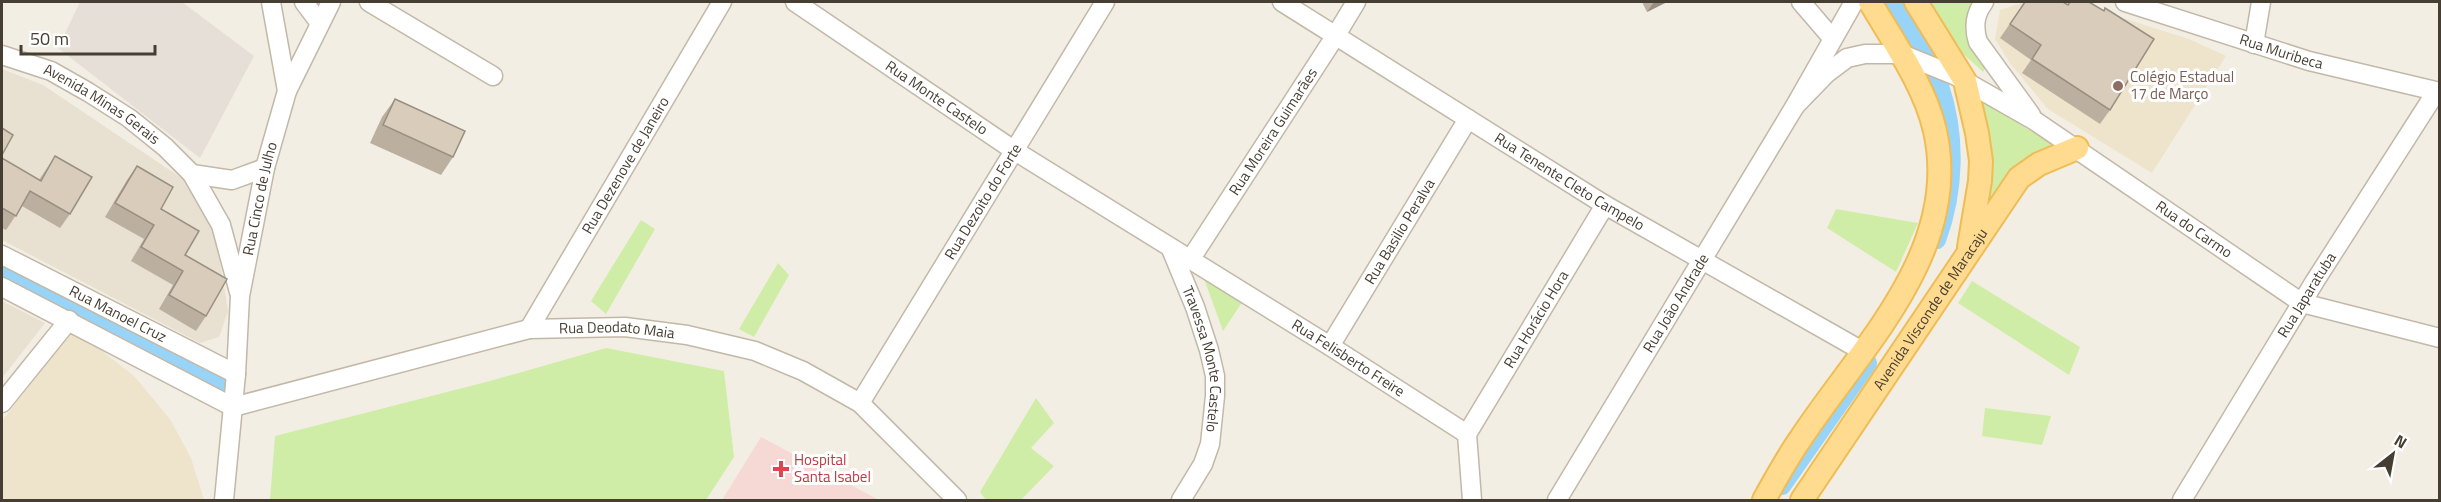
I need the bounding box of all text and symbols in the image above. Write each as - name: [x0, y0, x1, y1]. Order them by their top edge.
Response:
- scale bar: [21, 18, 154, 56]
- text: 50 m: [30, 25, 69, 52]
- street label: Rua Muribeca: [2237, 27, 2326, 75]
- street label: Rua Monte Castelo: [881, 54, 993, 141]
- street label: Avenida Minas Gerais: [41, 57, 165, 150]
- street label: Rua Moreira Guimarães: [1223, 63, 1323, 200]
- place label: Colégio Estadual 17 de Março: [2130, 65, 2234, 105]
- marker: Colégio Estadual 17 de Março: [2111, 79, 2125, 93]
- street label: Rua Dezenove de Janeiro: [576, 92, 675, 238]
- street label: Rua Tenente Cleto Campelo: [1490, 126, 1649, 236]
- street label: Rua Cinco de Julho: [236, 139, 283, 257]
- street label: Rua Dezoito do Forte: [938, 139, 1027, 264]
- street label: Rua Basilio Peralva: [1358, 173, 1441, 289]
- street label: Rua do Carmo: [2151, 195, 2237, 263]
- street label: Avenida Visconde de Maracaju: [1867, 223, 1993, 395]
- street label: Rua Japaratuba: [2271, 247, 2342, 342]
- street label: Rua João Andrade: [1637, 249, 1714, 357]
- street label: Rua Horácio Hora: [1497, 265, 1574, 372]
- street label: Rua Manoel Cruz: [65, 279, 171, 348]
- street label: Travessa Monte Castelo: [1176, 282, 1227, 434]
- street label: Rua Felisberto Freire: [1287, 313, 1410, 402]
- street label: Rua Deodato Maia: [559, 315, 677, 344]
- north arrow: [2363, 424, 2423, 484]
- text: N: [2390, 428, 2412, 454]
- place label: Hospital Santa Isabel: [794, 448, 871, 488]
- marker: Hospital Santa Isabel: [772, 460, 790, 478]

